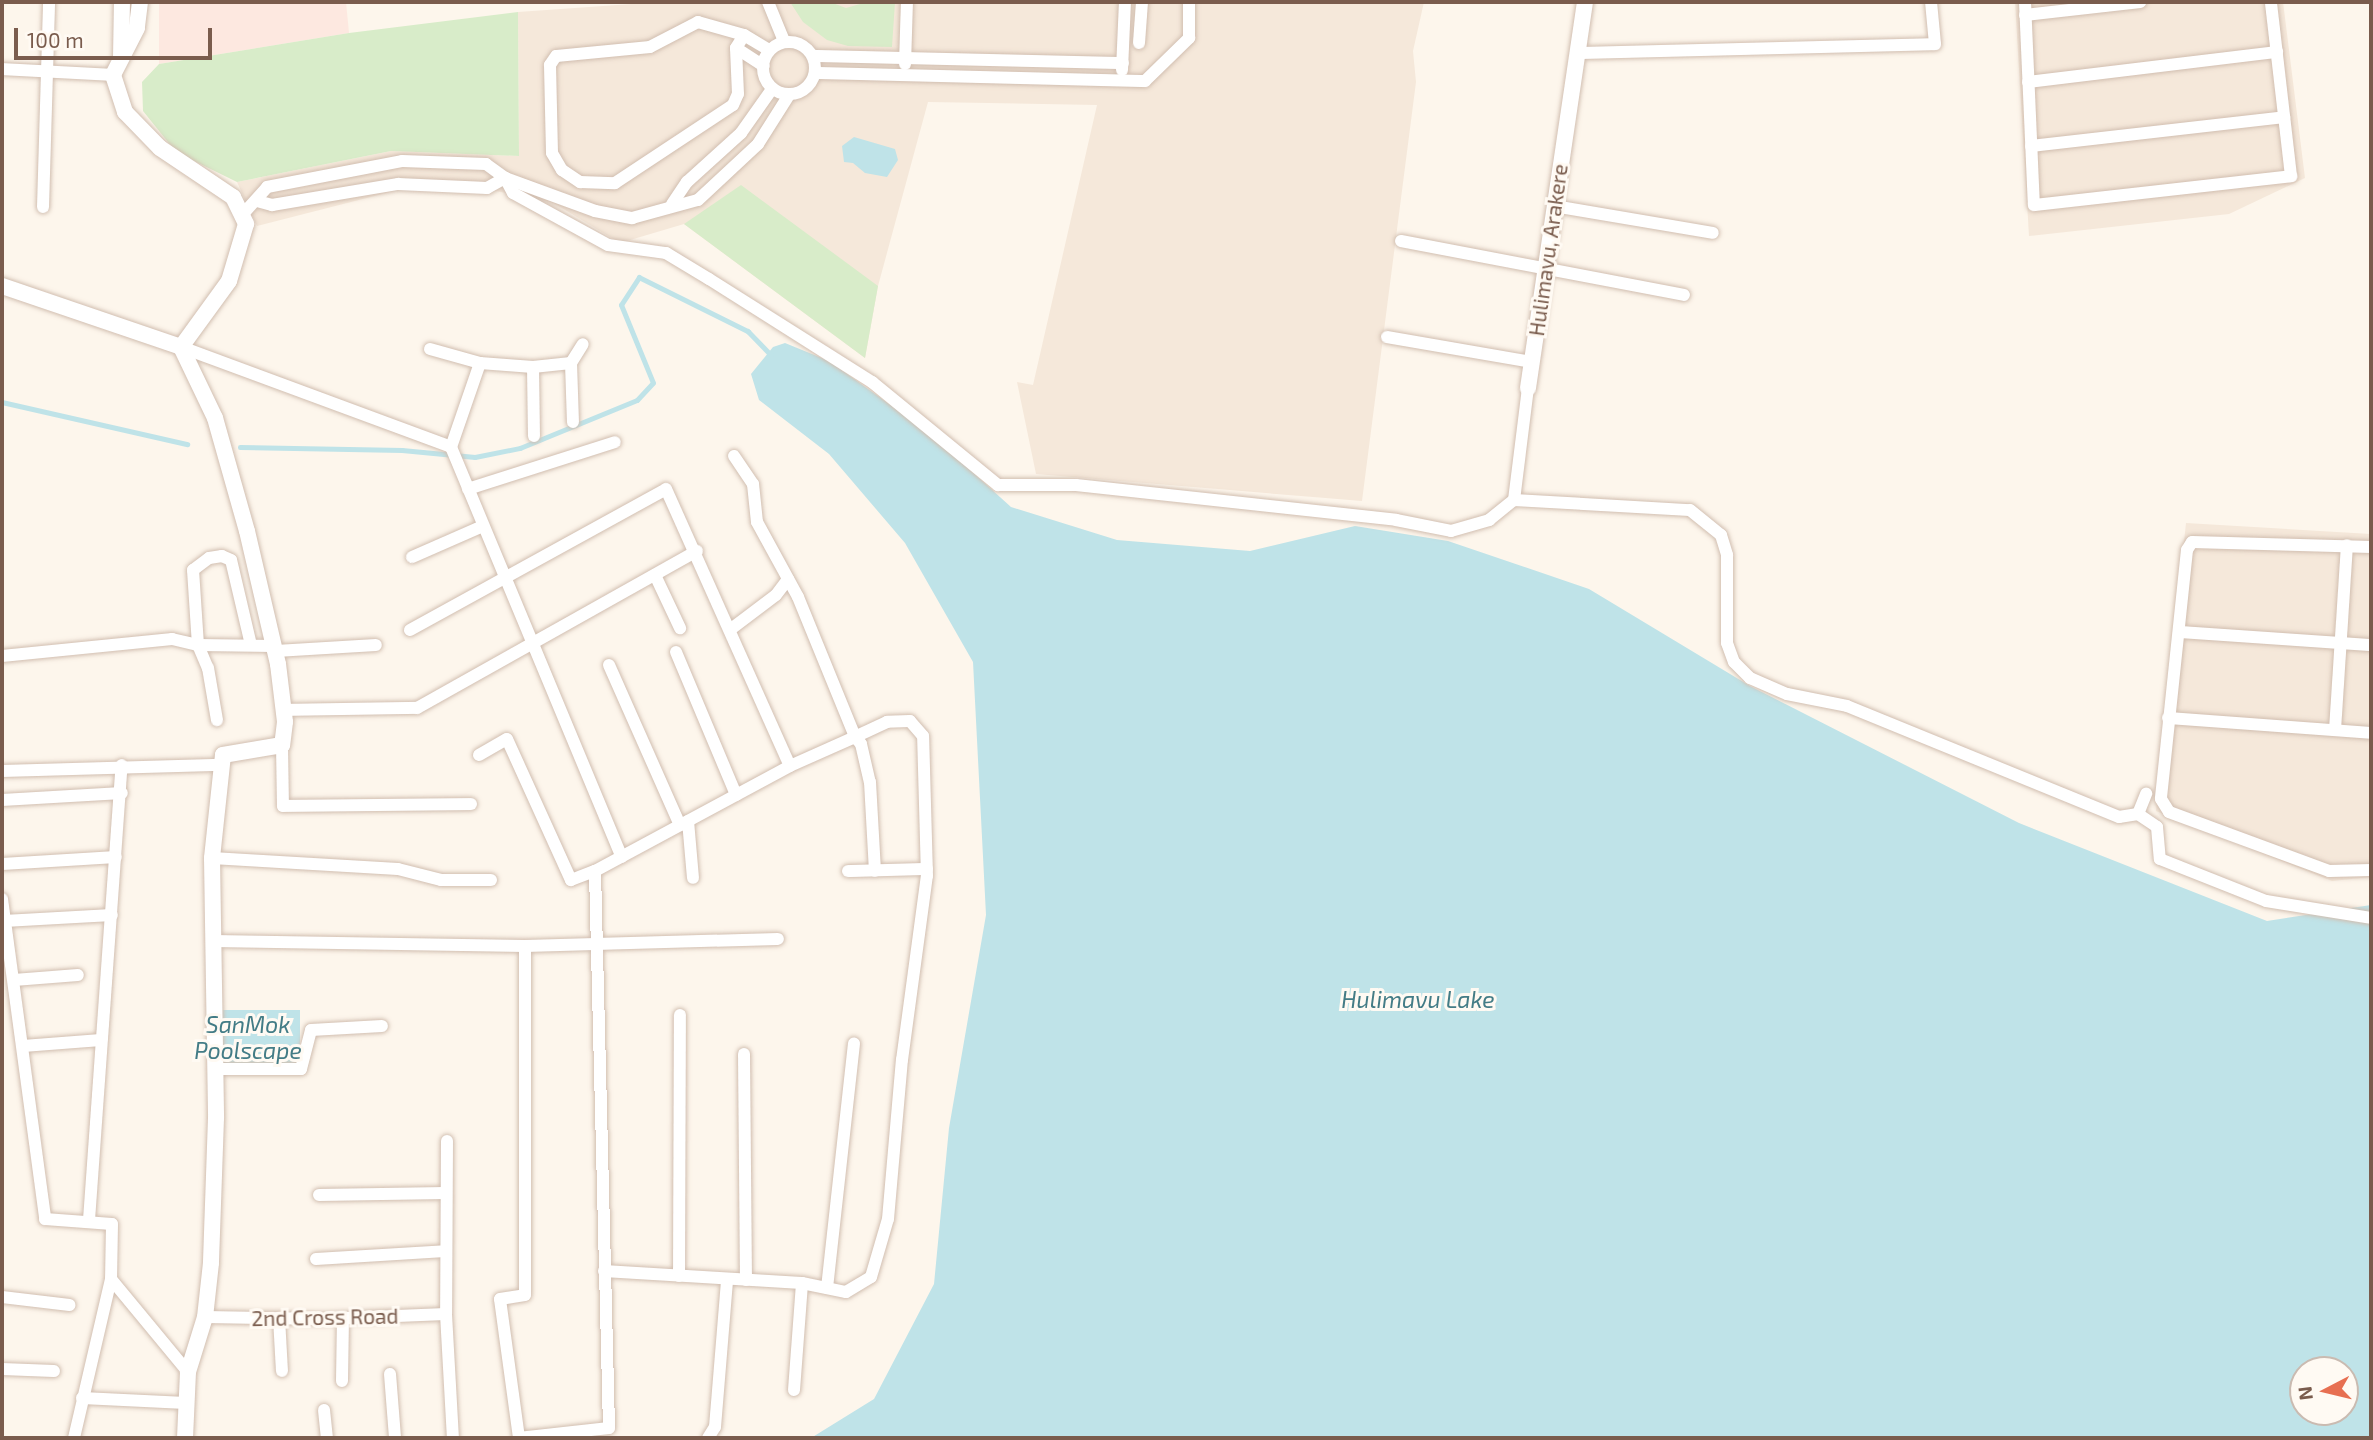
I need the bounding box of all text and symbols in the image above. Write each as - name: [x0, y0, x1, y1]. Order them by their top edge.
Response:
- scale bar: [18, 14, 215, 58]
- text: 100 m: [27, 27, 84, 52]
- street label: Hulimavu, Arakere: [1523, 162, 1573, 338]
- water label: Hulimavu Lake: [1341, 985, 1495, 1013]
- water label: SanMok Poolscape: [194, 1010, 302, 1064]
- street label: 2nd Cross Road: [251, 1303, 399, 1331]
- north arrow: [2289, 1356, 2359, 1426]
- text: N: [2292, 1385, 2317, 1402]

